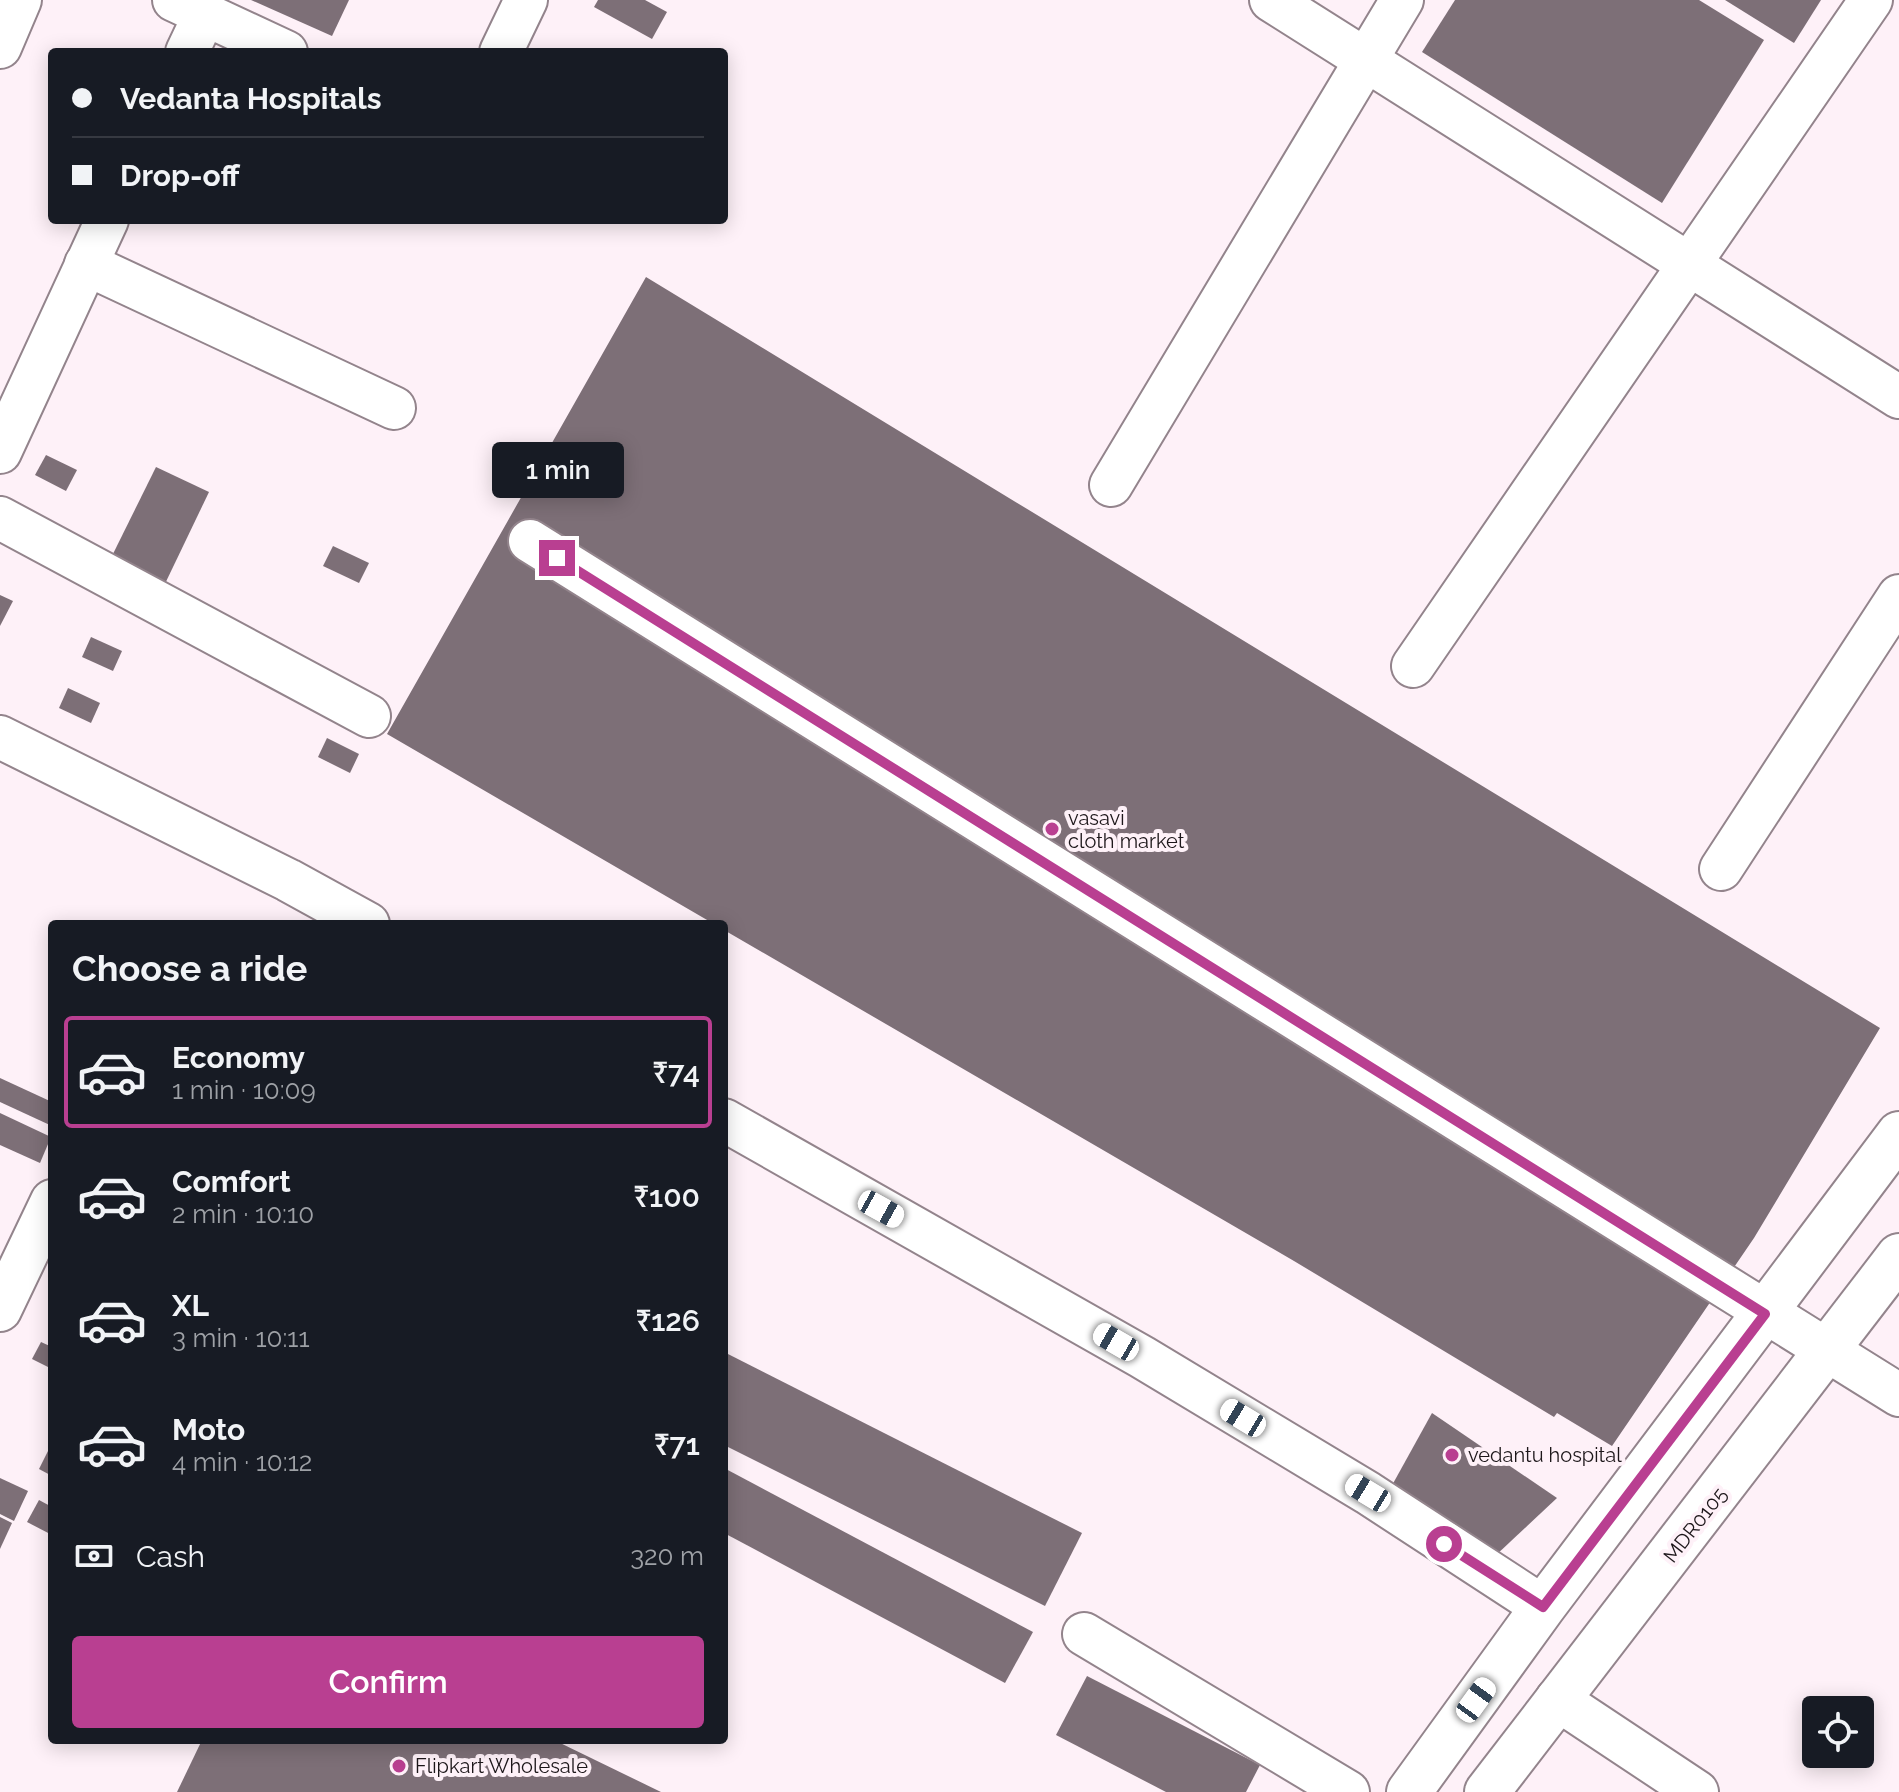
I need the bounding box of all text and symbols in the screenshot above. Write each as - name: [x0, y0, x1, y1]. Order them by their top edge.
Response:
- text: Vedanta Hospitals: [120, 81, 382, 116]
- text: Drop-off: [120, 158, 240, 193]
- callout: 1 min: [491, 442, 623, 498]
- text: 1 min: [526, 455, 590, 485]
- route end: [539, 540, 575, 576]
- place label: vasavi cloth market: [1068, 806, 1185, 853]
- marker: vasavi cloth market: [1043, 820, 1061, 838]
- text: Choose a ride: [72, 947, 307, 989]
- icon: car: [76, 1036, 148, 1108]
- text: Economy: [172, 1040, 305, 1075]
- text: ₹74: [652, 1055, 700, 1090]
- text: 1 min · 10:09: [172, 1075, 316, 1105]
- icon: car: [76, 1160, 148, 1232]
- text: Comfort: [172, 1164, 291, 1199]
- text: ₹100: [634, 1179, 700, 1214]
- car: [854, 1187, 908, 1231]
- text: 2 min · 10:10: [172, 1199, 314, 1229]
- icon: car: [76, 1284, 148, 1356]
- text: XL: [172, 1288, 209, 1323]
- text: ₹126: [636, 1303, 700, 1338]
- car: [1089, 1320, 1143, 1364]
- text: 3 min · 10:11: [172, 1323, 310, 1353]
- car: [1216, 1395, 1270, 1441]
- icon: car: [76, 1408, 148, 1480]
- text: Moto: [172, 1412, 245, 1447]
- text: ₹71: [654, 1427, 700, 1462]
- place label: vedantu hospital: [1468, 1443, 1622, 1467]
- marker: vedantu hospital: [1443, 1446, 1461, 1464]
- text: 4 min · 10:12: [172, 1447, 312, 1477]
- car: [1341, 1470, 1395, 1516]
- street label: MDR0105: [1658, 1483, 1732, 1567]
- route start: [1426, 1526, 1462, 1562]
- icon: cash: [72, 1534, 116, 1578]
- text: Cash: [136, 1539, 205, 1574]
- text: 320 m: [630, 1541, 704, 1571]
- button: Confirm: [72, 1636, 704, 1728]
- car: [1452, 1674, 1500, 1726]
- map controls: [1802, 1696, 1874, 1768]
- button: locate: [1802, 1696, 1874, 1768]
- place label: Flipkart Wholesale: [415, 1754, 588, 1778]
- marker: Flipkart Wholesale: [390, 1757, 408, 1775]

